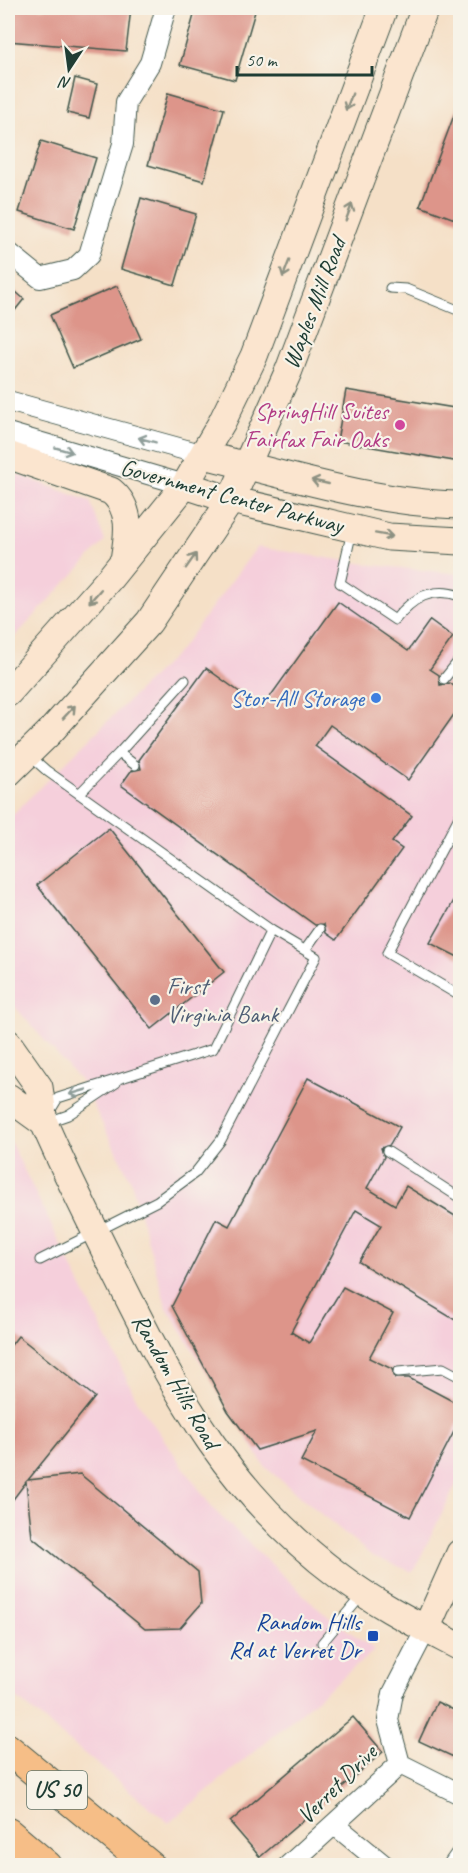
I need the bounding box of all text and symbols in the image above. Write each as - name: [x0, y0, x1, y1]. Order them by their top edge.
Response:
- north arrow: [39, 39, 99, 99]
- scale bar: [237, 39, 372, 77]
- text: 50 m: [246, 49, 279, 71]
- text: N: [56, 71, 73, 93]
- one-way arrow: [343, 92, 354, 111]
- one-way arrow: [344, 203, 355, 222]
- street label: Waples Mill Road: [275, 230, 354, 373]
- one-way arrow: [279, 259, 290, 278]
- place label: SpringHill Suites Fairfax Fair Oaks: [245, 396, 390, 454]
- marker: SpringHill Suites Fairfax Fair Oaks: [393, 418, 407, 432]
- one-way arrow: [138, 433, 157, 445]
- one-way arrow: [54, 444, 73, 456]
- street label: Government Center Parkway: [117, 452, 348, 541]
- one-way arrow: [311, 476, 330, 488]
- one-way arrow: [373, 530, 393, 541]
- one-way arrow: [185, 553, 197, 569]
- one-way arrow: [88, 588, 102, 603]
- place label: Stor-All Storage: [230, 683, 366, 713]
- marker: Stor-All Storage: [369, 691, 383, 705]
- one-way arrow: [62, 705, 76, 720]
- place label: First Virginia Bank: [167, 971, 280, 1029]
- marker: First Virginia Bank: [148, 993, 162, 1007]
- one-way arrow: [69, 1087, 88, 1098]
- street label: Random Hills Road: [125, 1308, 228, 1457]
- place label: Random Hills Rd at Verret Dr: [229, 1607, 363, 1665]
- marker: Random Hills Rd at Verret Dr: [366, 1629, 380, 1643]
- street label: Verret Drive: [291, 1736, 385, 1830]
- road number: US 50: [27, 1771, 87, 1809]

